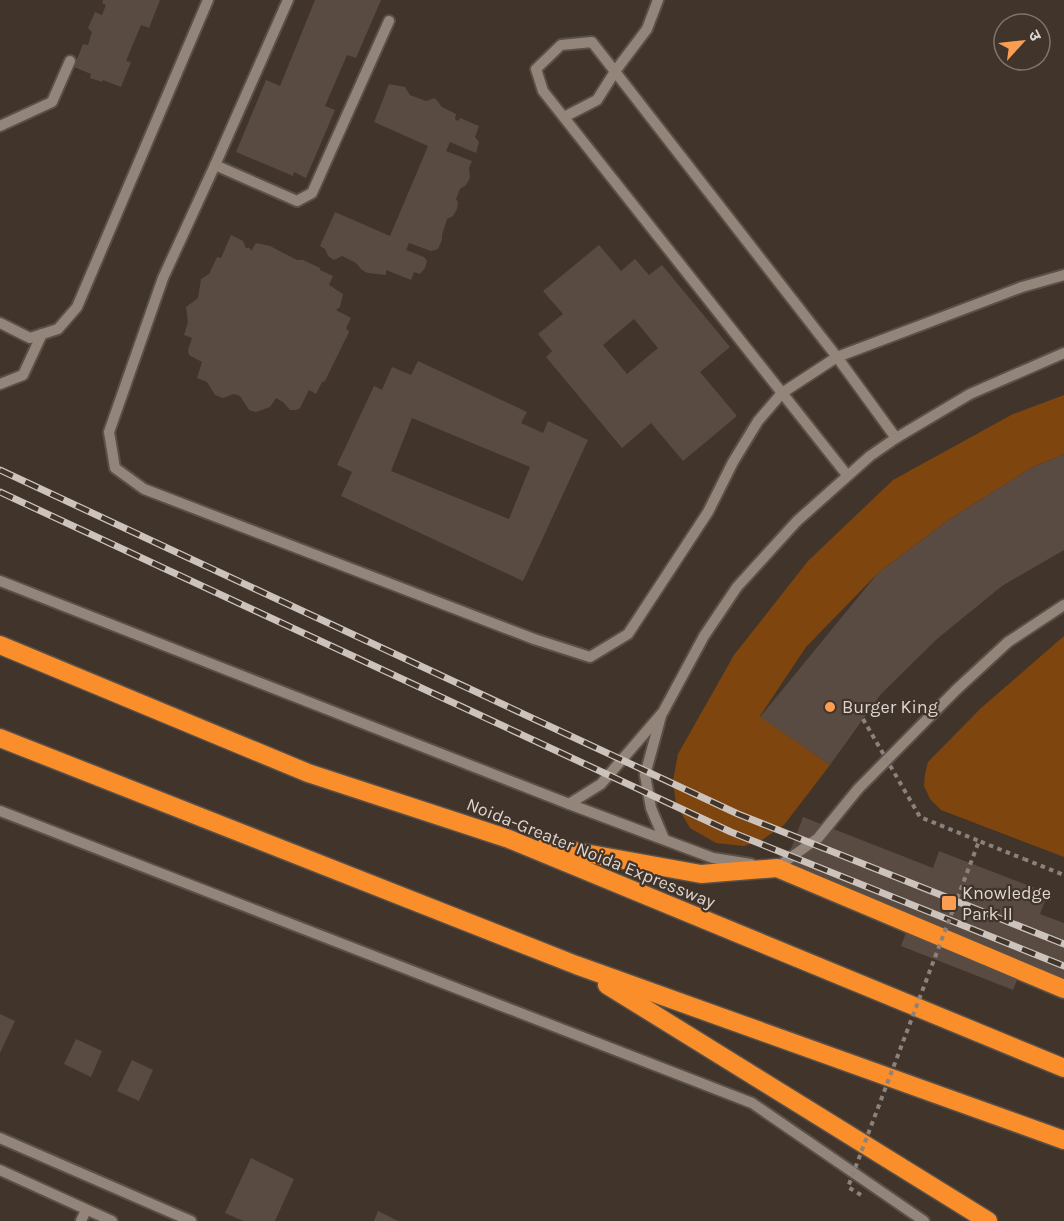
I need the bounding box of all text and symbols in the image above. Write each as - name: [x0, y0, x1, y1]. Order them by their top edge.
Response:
- north arrow: [992, 12, 1052, 72]
- text: उ: [1024, 27, 1046, 44]
- place label: Burger King: [842, 696, 938, 718]
- marker: Burger King: [823, 700, 837, 714]
- street label: Noida-Greater Noida Expressway: [463, 793, 719, 913]
- place label: Knowledge Park II: [962, 882, 1051, 925]
- marker: Knowledge Park II: [940, 894, 958, 912]

